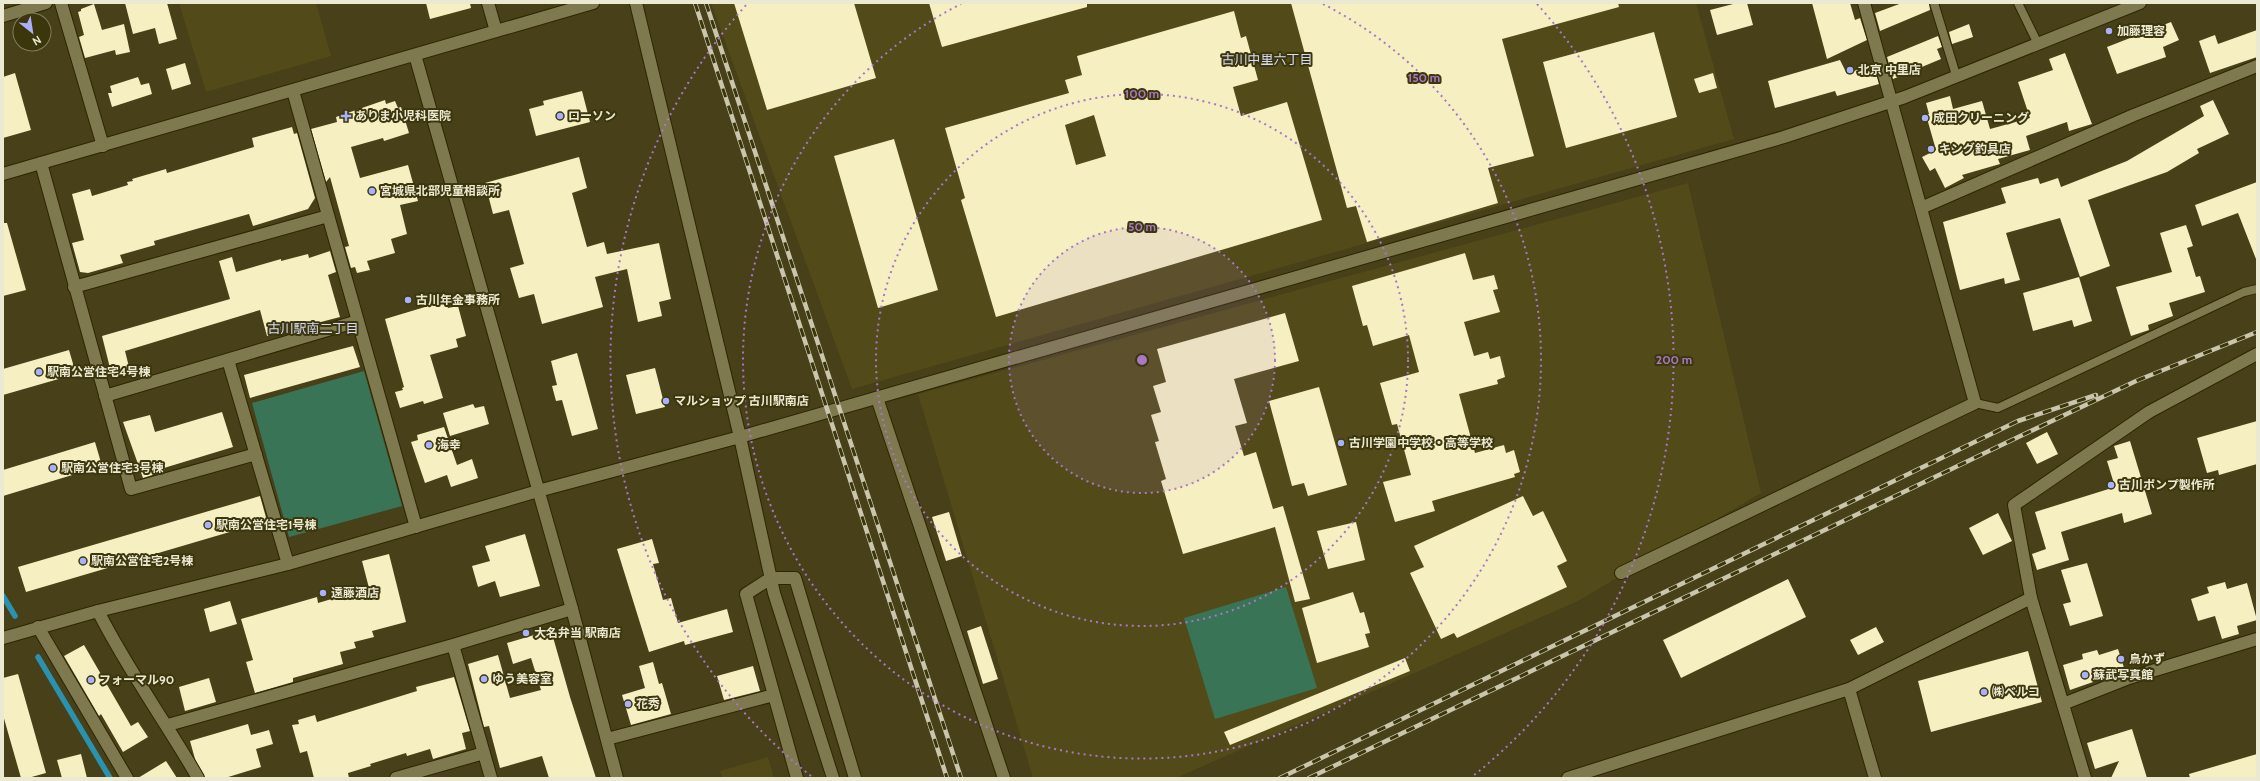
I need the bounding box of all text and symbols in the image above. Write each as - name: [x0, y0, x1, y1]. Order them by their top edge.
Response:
- north arrow: [12, 12, 52, 52]
- place label: 加藤理容: [2117, 23, 2165, 38]
- marker: 加藤理容: [2104, 26, 2114, 36]
- text: N: [30, 33, 44, 49]
- district label: 古川中里六丁目: [1221, 51, 1313, 67]
- place label: 北京 中里店: [1858, 62, 1921, 77]
- marker: 北京 中里店: [1845, 65, 1855, 75]
- text: 150 m: [1408, 70, 1440, 85]
- text: 100 m: [1125, 86, 1159, 101]
- place label: ありま小児科医院: [355, 108, 451, 123]
- place label: ローソン: [568, 108, 616, 123]
- marker: ありま小児科医院: [340, 110, 352, 122]
- place label: 成田クリーニング: [1933, 110, 2029, 125]
- marker: ローソン: [555, 111, 565, 121]
- marker: 成田クリーニング: [1920, 113, 1930, 123]
- place label: キング釣具店: [1939, 141, 2011, 156]
- marker: キング釣具店: [1926, 144, 1936, 154]
- place label: 宮城県北部児童相談所: [380, 183, 500, 198]
- marker: 宮城県北部児童相談所: [367, 186, 377, 196]
- text: 50 m: [1128, 219, 1156, 234]
- place label: 古川年金事務所: [416, 292, 500, 307]
- marker: 古川年金事務所: [403, 295, 413, 305]
- district label: 古川駅南二丁目: [267, 320, 359, 336]
- text: 200 m: [1656, 352, 1692, 367]
- centre of rings: [1135, 353, 1149, 367]
- place label: 駅南公営住宅4号棟: [47, 364, 150, 379]
- marker: 駅南公営住宅4号棟: [34, 367, 44, 377]
- place label: マルショップ 古川駅南店: [674, 393, 809, 408]
- marker: マルショップ 古川駅南店: [661, 396, 671, 406]
- place label: 古川学園中学校・高等学校: [1349, 435, 1493, 450]
- place label: 海幸: [437, 437, 461, 452]
- marker: 古川学園中学校・高等学校: [1336, 438, 1346, 448]
- marker: 海幸: [424, 440, 434, 450]
- place label: 駅南公営住宅3号棟: [61, 460, 163, 475]
- marker: 駅南公営住宅3号棟: [48, 463, 58, 473]
- place label: 古川ポンプ製作所: [2119, 477, 2215, 492]
- marker: 古川ポンプ製作所: [2106, 480, 2116, 490]
- place label: 駅南公営住宅1号棟: [216, 517, 316, 532]
- marker: 駅南公営住宅1号棟: [203, 520, 213, 530]
- place label: 駅南公営住宅2号棟: [91, 553, 193, 568]
- marker: 駅南公営住宅2号棟: [78, 556, 88, 566]
- place label: 遠藤酒店: [331, 585, 379, 600]
- marker: 遠藤酒店: [318, 588, 328, 598]
- place label: 大名弁当 駅南店: [534, 625, 621, 640]
- marker: 大名弁当 駅南店: [521, 628, 531, 638]
- place label: 鳥かず: [2129, 651, 2165, 666]
- marker: 鳥かず: [2116, 654, 2126, 664]
- place label: 蘇武写真館: [2093, 667, 2153, 682]
- marker: 蘇武写真館: [2080, 670, 2090, 680]
- place label: ゆう美容室: [492, 671, 552, 686]
- place label: フォーマル90: [99, 672, 174, 687]
- marker: ゆう美容室: [479, 674, 489, 684]
- marker: フォーマル90: [86, 675, 96, 685]
- place label: ㈱ベルコ: [1992, 684, 2040, 699]
- marker: ㈱ベルコ: [1979, 687, 1989, 697]
- place label: 花秀: [636, 696, 660, 711]
- marker: 花秀: [623, 699, 633, 709]

